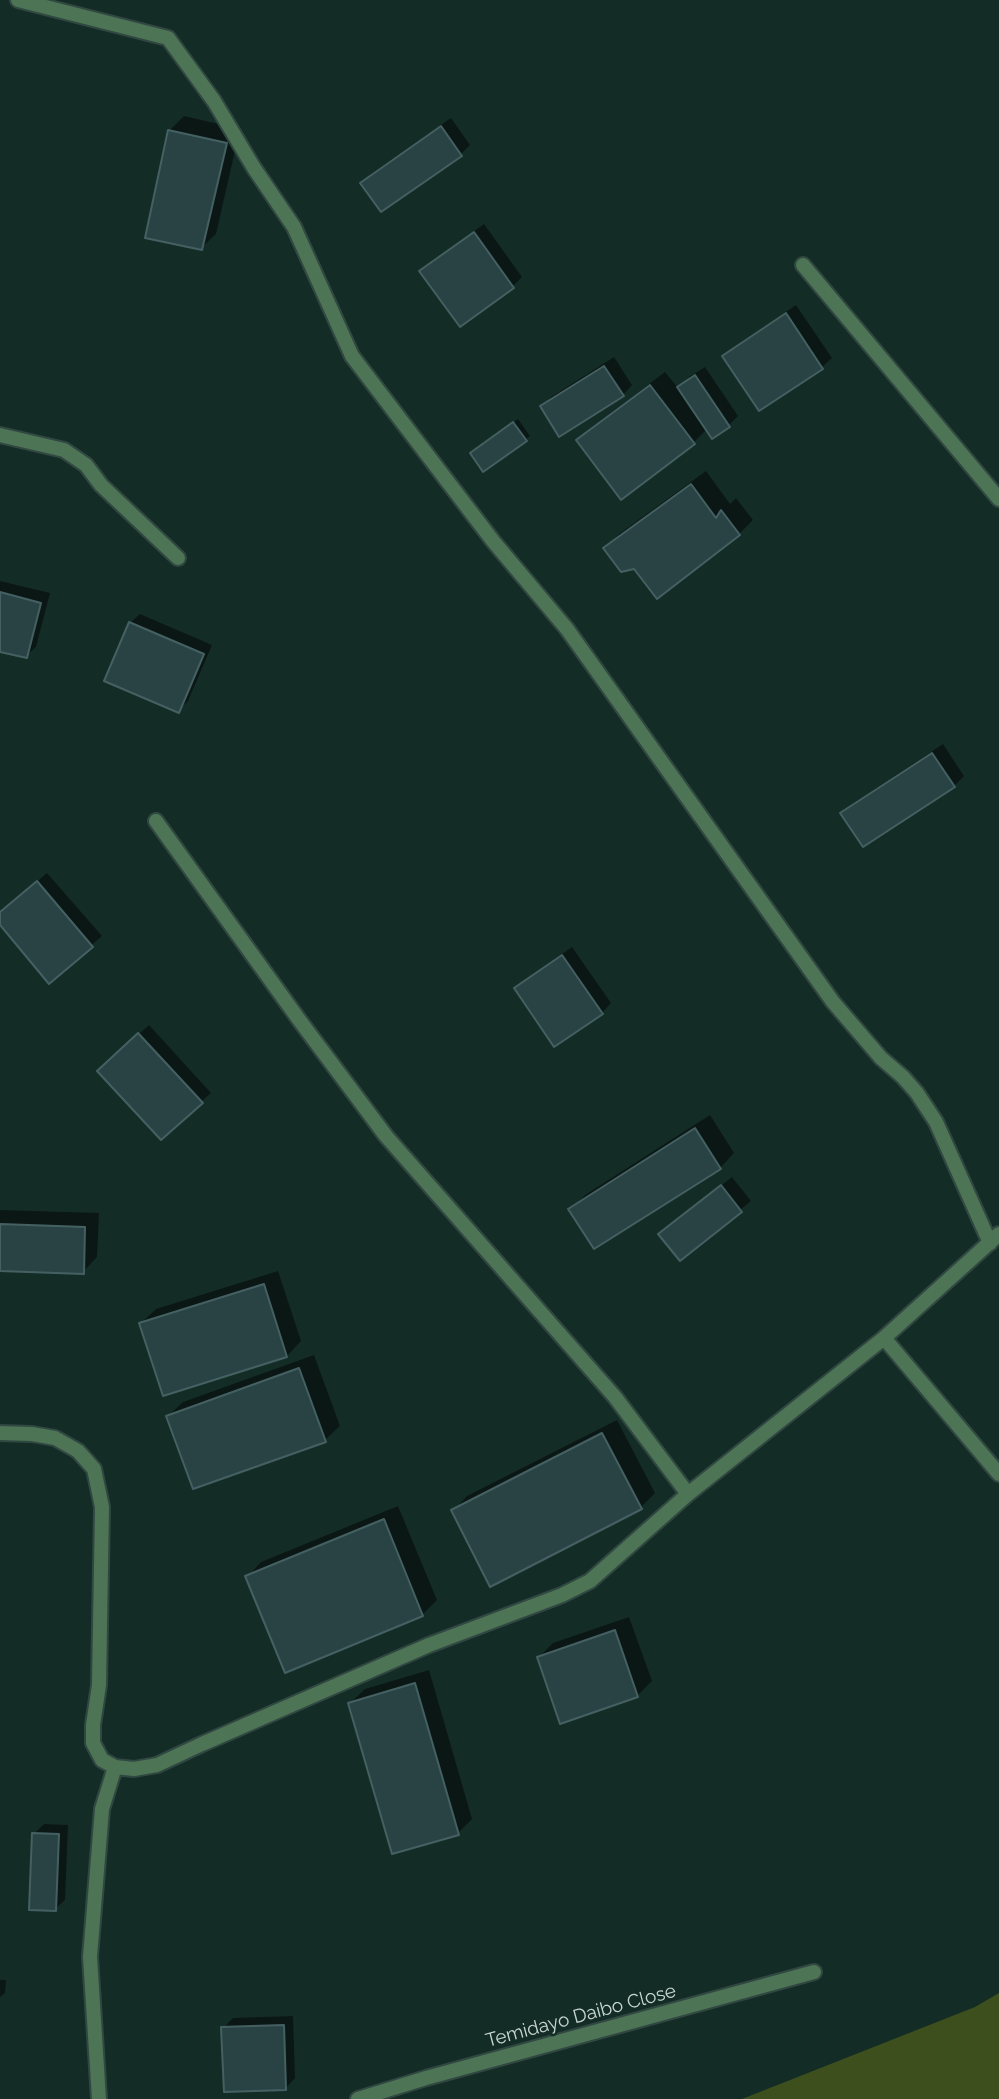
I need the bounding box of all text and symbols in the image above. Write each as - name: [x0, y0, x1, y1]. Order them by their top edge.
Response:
- street label: Temidayo Daibo Close: [483, 1980, 679, 2052]

